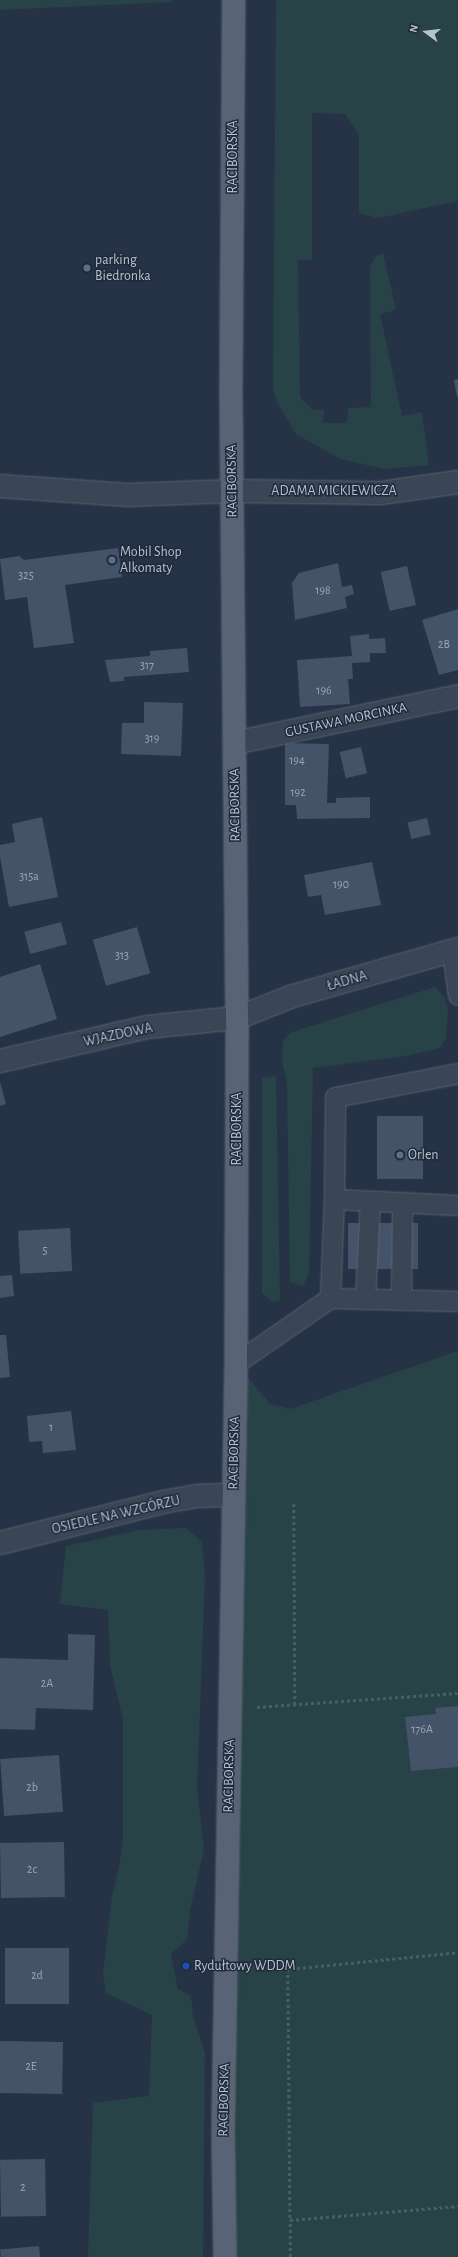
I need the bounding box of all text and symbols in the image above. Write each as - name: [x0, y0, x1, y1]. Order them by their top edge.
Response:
- north arrow: [406, 12, 446, 52]
- text: N: [408, 24, 420, 34]
- street label: RACIBORSKA: [225, 120, 241, 194]
- place label: parking Biedronka: [95, 252, 151, 284]
- marker: parking Biedronka: [82, 263, 92, 273]
- street label: RACIBORSKA: [223, 444, 241, 518]
- street label: ADAMA MICKIEWICZA: [271, 483, 397, 499]
- place label: Mobil Shop Alkomaty: [120, 544, 182, 576]
- marker: Mobil Shop Alkomaty: [107, 555, 117, 565]
- house number: 325: [18, 569, 34, 583]
- house number: 198: [315, 584, 331, 598]
- house number: 2B: [438, 638, 450, 652]
- house number: 317: [140, 659, 154, 673]
- house number: 196: [316, 684, 332, 698]
- street label: GUSTAWA MORCINKA: [284, 699, 408, 741]
- house number: 319: [145, 732, 159, 746]
- house number: 194: [289, 754, 305, 768]
- street label: RACIBORSKA: [226, 768, 244, 842]
- house number: 192: [290, 786, 306, 800]
- house number: 315a: [19, 870, 39, 884]
- house number: 190: [333, 878, 349, 892]
- house number: 313: [115, 949, 129, 963]
- street label: ŁADNA: [325, 967, 369, 995]
- street label: WJAZDOWA: [82, 1019, 154, 1051]
- street label: RACIBORSKA: [229, 1092, 245, 1166]
- place label: Orlen: [408, 1147, 439, 1163]
- marker: Orlen: [395, 1150, 405, 1160]
- house number: 5: [42, 1244, 48, 1258]
- street label: RACIBORSKA: [225, 1416, 243, 1490]
- house number: 1: [49, 1421, 53, 1435]
- street label: OSIEDLE NA WZGÓRZU: [50, 1492, 182, 1538]
- house number: 2A: [41, 1677, 53, 1691]
- house number: 176A: [411, 1723, 433, 1737]
- street label: RACIBORSKA: [220, 1739, 238, 1813]
- house number: 2b: [26, 1781, 38, 1795]
- house number: 2c: [27, 1863, 37, 1877]
- place label: Rydułtowy WDDM: [194, 1958, 296, 1974]
- marker: Rydułtowy WDDM: [181, 1961, 191, 1971]
- house number: 2d: [31, 1969, 43, 1983]
- house number: 2E: [25, 2060, 37, 2074]
- street label: RACIBORSKA: [215, 2063, 233, 2137]
- house number: 2: [20, 2181, 26, 2195]

